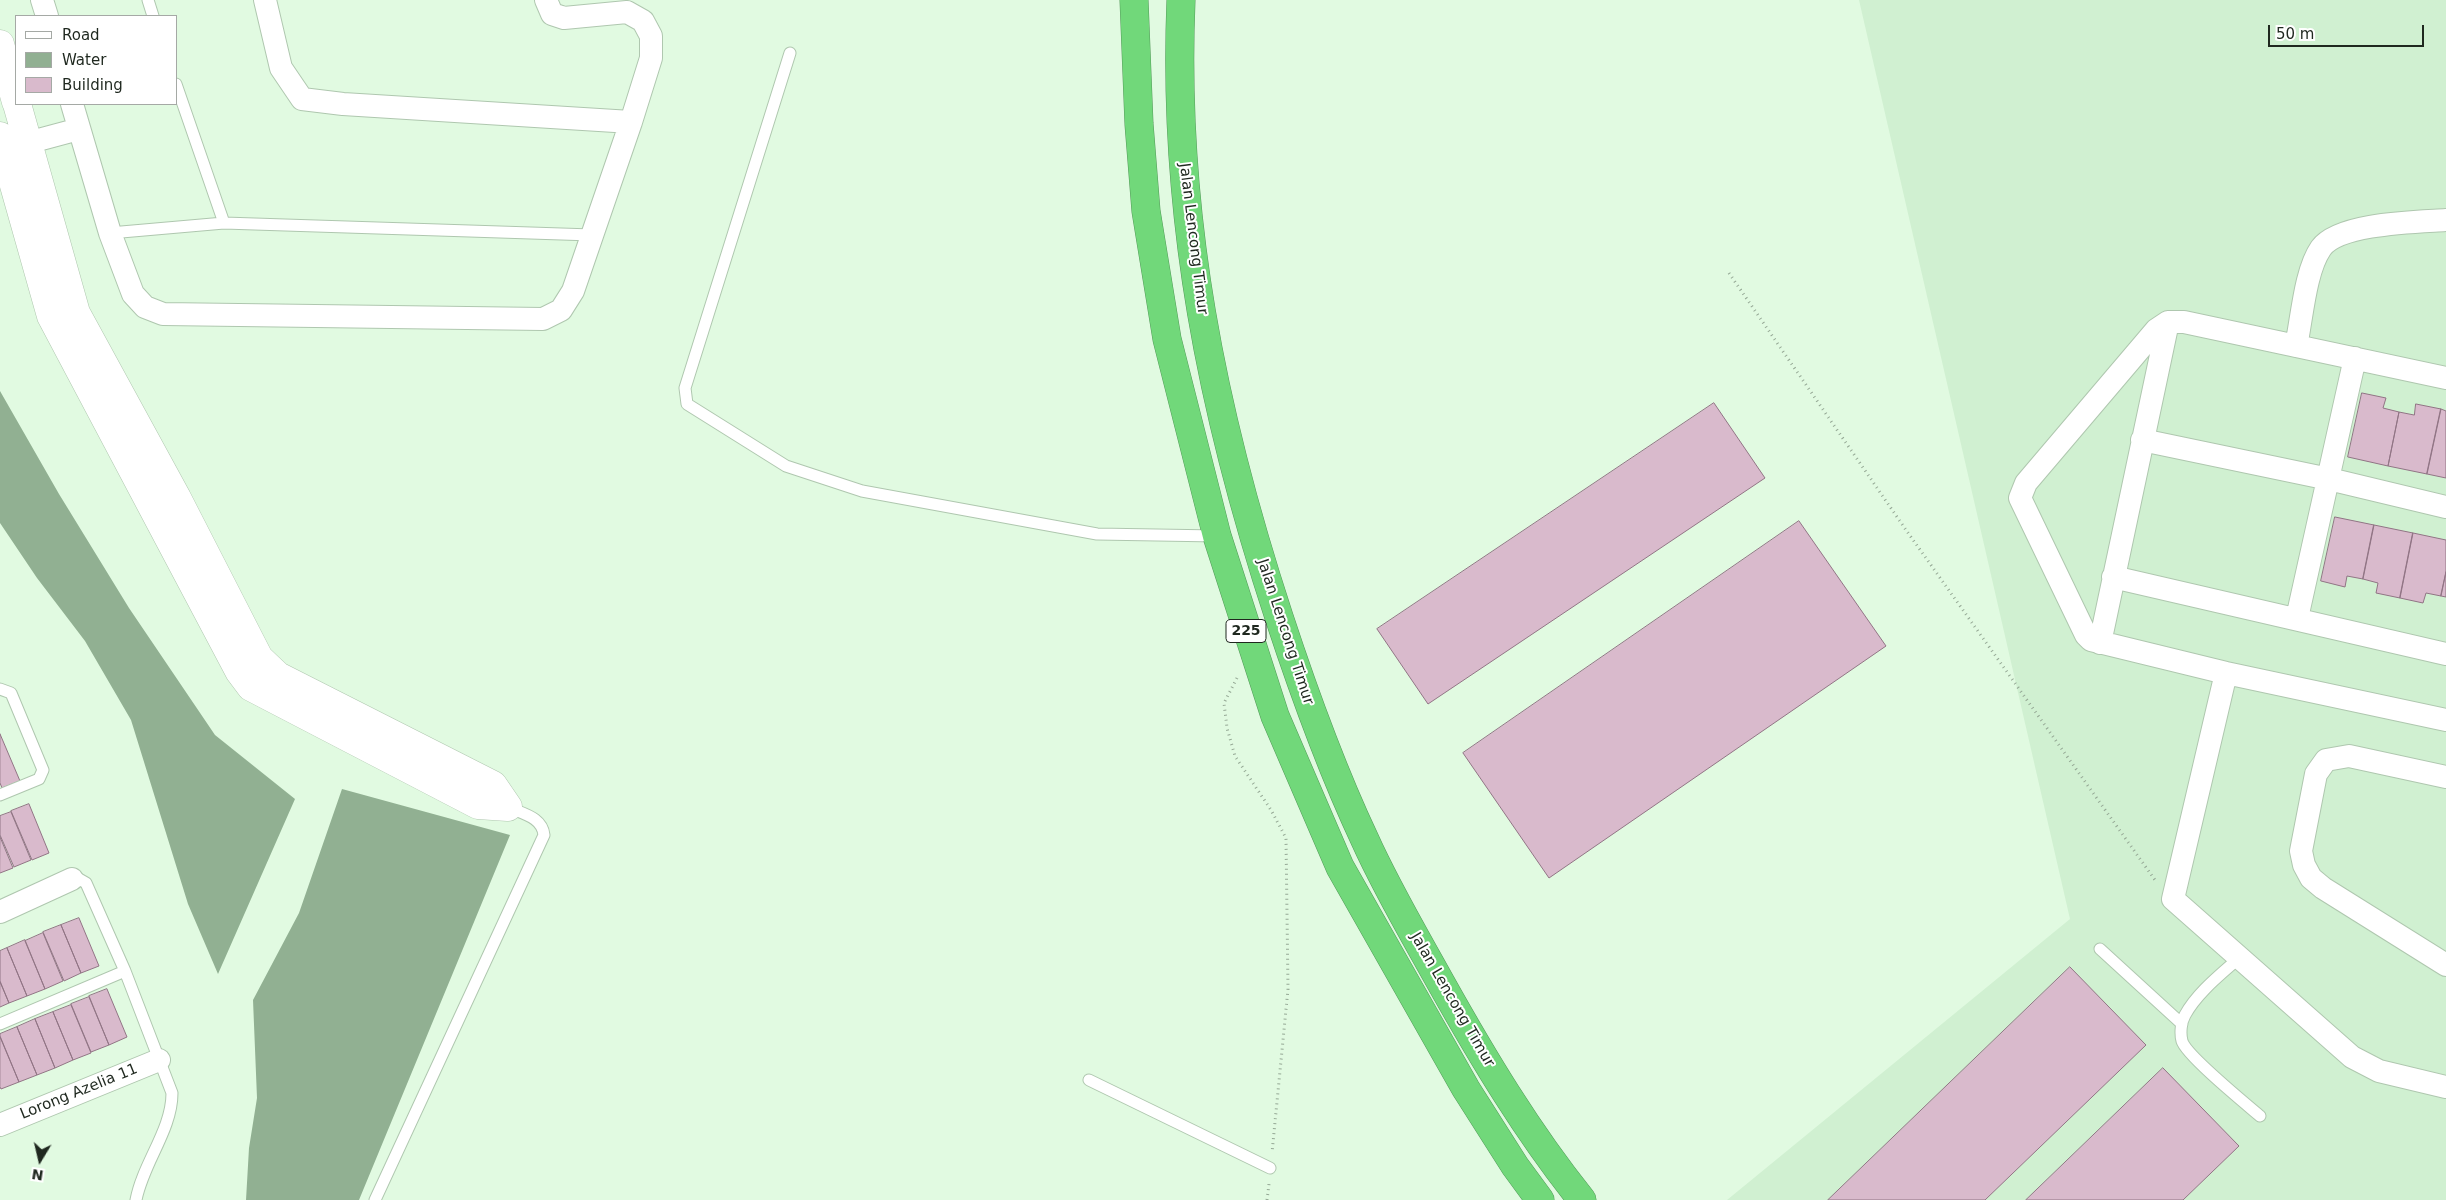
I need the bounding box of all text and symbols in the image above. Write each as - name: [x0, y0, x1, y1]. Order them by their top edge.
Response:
- legend: [15, 15, 178, 105]
- scale bar: [2271, 15, 2427, 47]
- text: 50 m: [2276, 25, 2314, 43]
- text: Road: [62, 26, 100, 44]
- text: Water: [62, 51, 106, 69]
- text: Building: [62, 76, 123, 94]
- street label: Jalan Lencong Timur: [1175, 162, 1211, 316]
- street label: Jalan Lencong Timur: [1253, 557, 1317, 707]
- road number: 225: [1226, 620, 1266, 642]
- street label: Jalan Lencong Timur: [1406, 929, 1498, 1071]
- street label: Lorong Azelia 11: [18, 1060, 140, 1124]
- north arrow: [15, 1135, 65, 1185]
- text: N: [31, 1166, 45, 1184]

